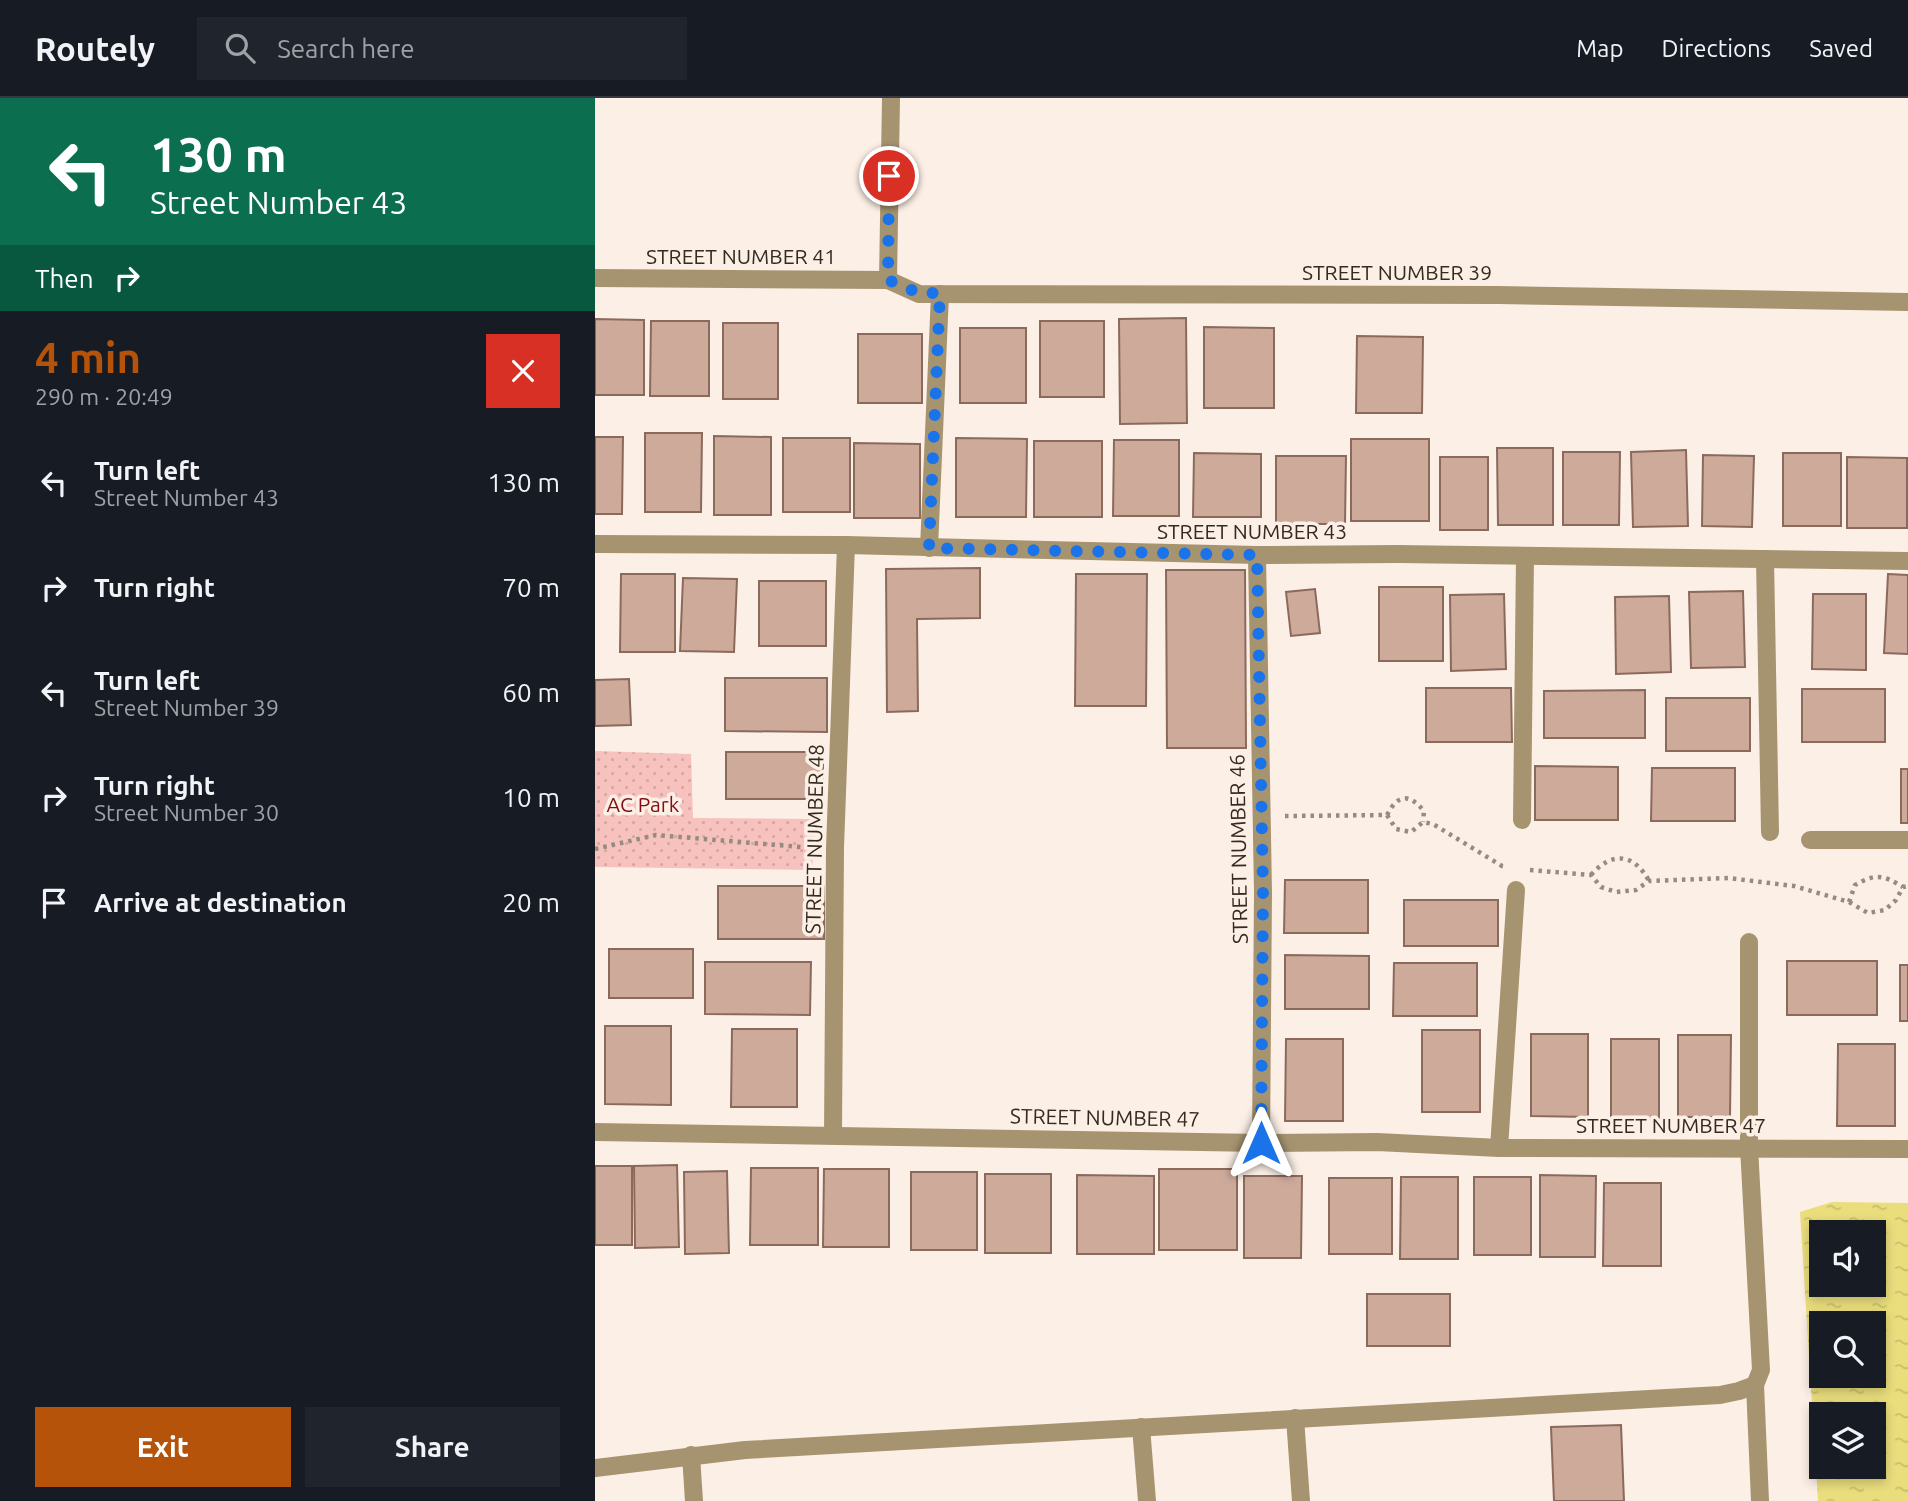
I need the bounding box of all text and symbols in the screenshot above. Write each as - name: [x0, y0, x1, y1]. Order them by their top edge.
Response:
- search box: [197, 17, 687, 80]
- icon: search: [221, 29, 259, 67]
- text: Routely: [35, 30, 155, 67]
- text: Search here: [277, 34, 415, 63]
- text: Map: [1576, 35, 1623, 62]
- text: Directions: [1661, 35, 1771, 62]
- text: Saved: [1809, 35, 1873, 62]
- icon: left: [35, 126, 126, 217]
- text: 130 m: [150, 126, 287, 181]
- pin: [859, 146, 919, 206]
- icon: arrive: [870, 157, 908, 195]
- text: Street Number 43: [150, 184, 407, 220]
- street label: STREET NUMBER 41: [646, 244, 836, 268]
- icon: right: [108, 259, 146, 297]
- street label: STREET NUMBER 39: [1302, 260, 1492, 284]
- text: Then: [35, 264, 94, 293]
- text: 4 min: [35, 334, 141, 381]
- button: close: [486, 334, 560, 408]
- text: 290 m · 20:49: [35, 384, 173, 409]
- text: Turn left: [94, 456, 200, 485]
- icon: left: [35, 464, 73, 502]
- text: 130 m: [488, 468, 560, 497]
- text: Street Number 43: [94, 485, 279, 510]
- street label: STREET NUMBER 43: [1157, 519, 1347, 543]
- icon: right: [35, 569, 73, 607]
- text: Turn right: [94, 573, 215, 602]
- text: 70 m: [502, 573, 560, 602]
- text: Turn left: [94, 666, 200, 695]
- icon: left: [35, 674, 73, 712]
- text: 60 m: [502, 678, 560, 707]
- text: Street Number 39: [94, 695, 279, 720]
- street label: STREET NUMBER 48: [800, 744, 828, 934]
- street label: STREET NUMBER 46: [1224, 754, 1252, 944]
- text: Turn right: [94, 771, 215, 800]
- icon: right: [35, 779, 73, 817]
- text: 10 m: [502, 783, 560, 812]
- park label: AC Park: [607, 792, 680, 816]
- text: Street Number 30: [94, 800, 279, 825]
- icon: arrive: [35, 884, 73, 922]
- text: Arrive at destination: [94, 888, 347, 917]
- text: 20 m: [502, 888, 560, 917]
- street label: STREET NUMBER 47: [1010, 1103, 1200, 1131]
- position arrow: [1224, 1106, 1298, 1180]
- street label: STREET NUMBER 47: [1576, 1113, 1766, 1137]
- map controls: [1809, 1220, 1886, 1479]
- button: sound: [1809, 1220, 1886, 1297]
- button: search: [1809, 1311, 1886, 1388]
- button: layers: [1809, 1402, 1886, 1479]
- button: Exit: [35, 1407, 291, 1487]
- button: Share: [305, 1407, 560, 1487]

